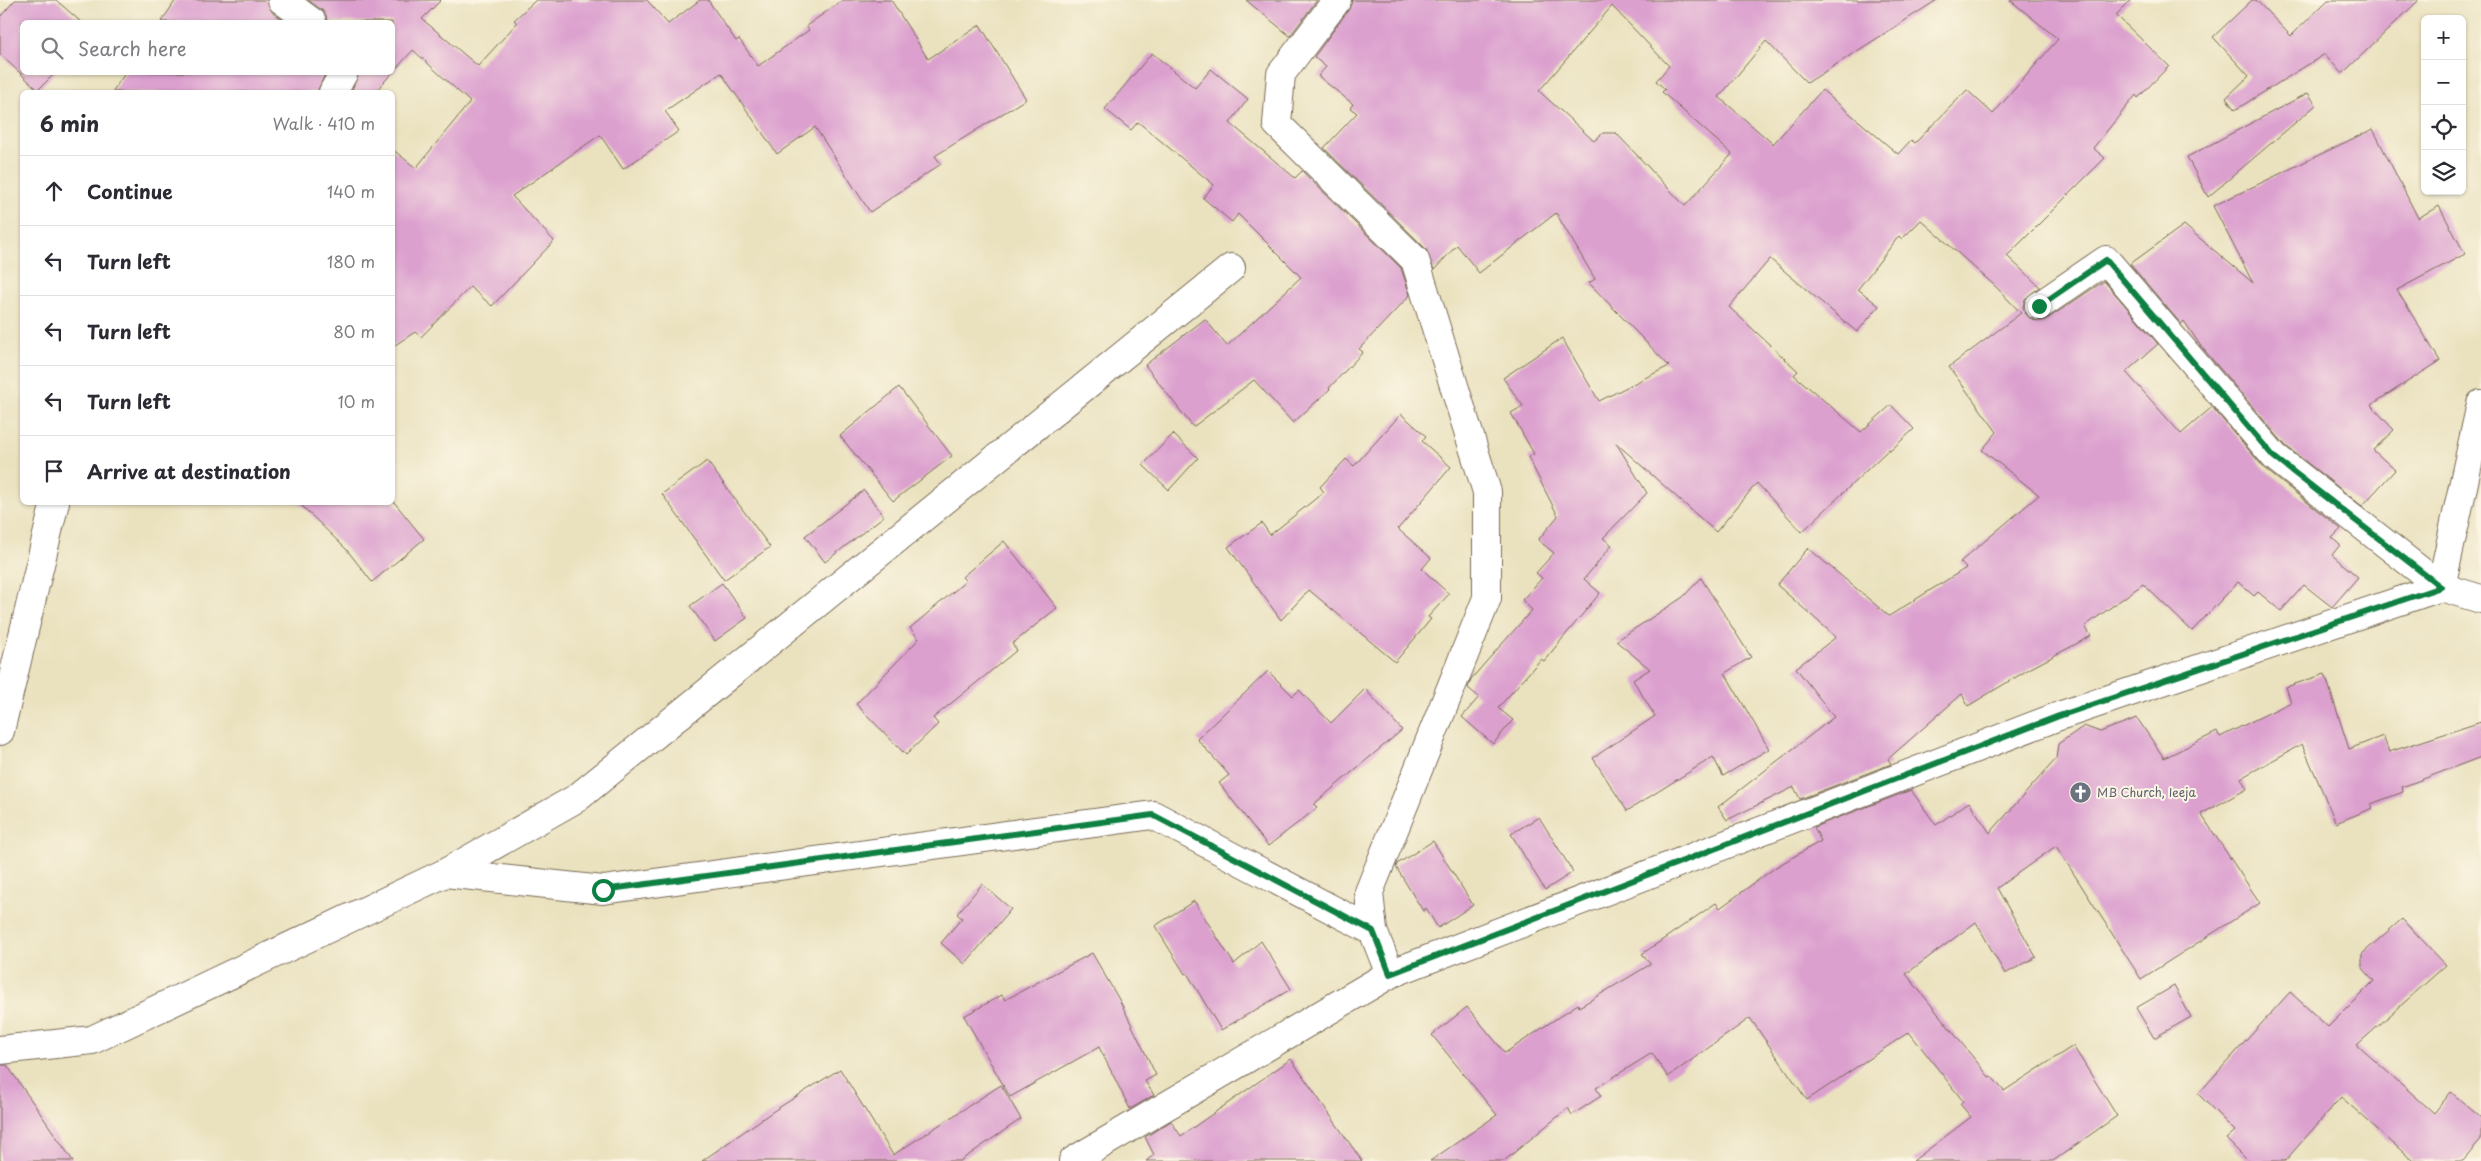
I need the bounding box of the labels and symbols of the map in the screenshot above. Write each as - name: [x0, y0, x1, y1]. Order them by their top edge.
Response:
- route end: [2028, 295, 2051, 318]
- church icon: MB Church, Ieeja: [2069, 780, 2093, 804]
- place label: MB Church, Ieeja: [2097, 783, 2196, 801]
- route start: [592, 879, 615, 902]

